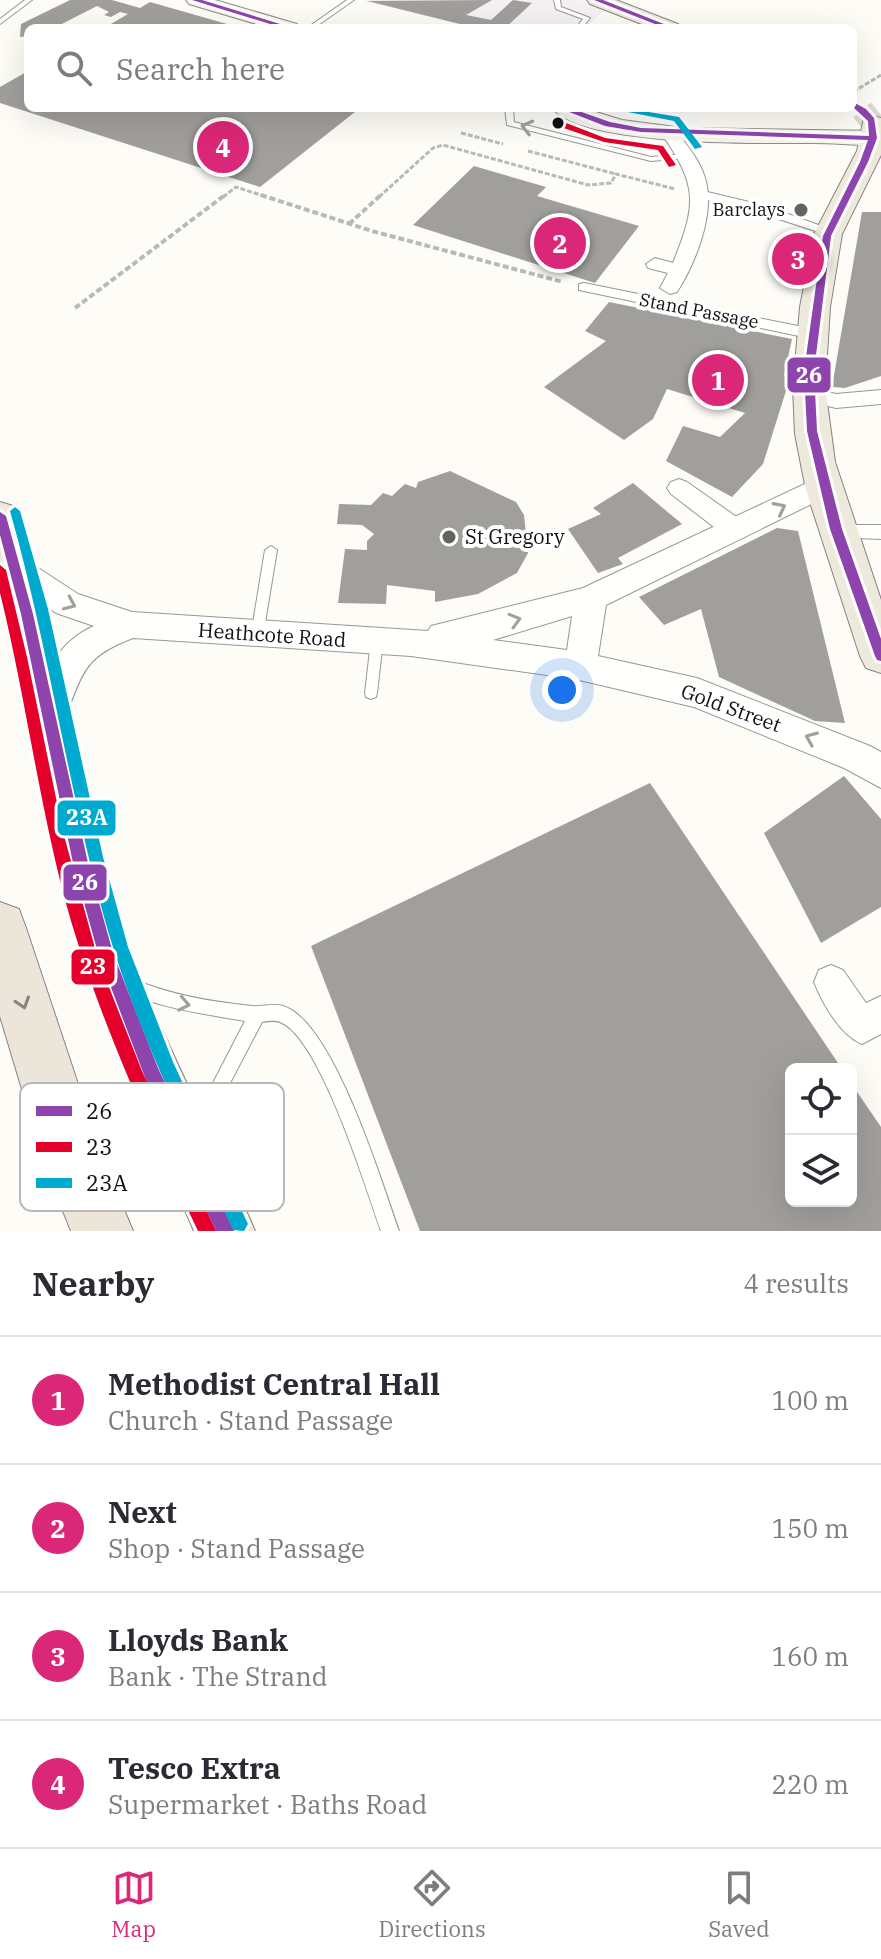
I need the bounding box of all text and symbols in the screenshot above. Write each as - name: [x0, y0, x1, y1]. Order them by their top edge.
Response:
- search box: [24, 24, 857, 112]
- icon: search: [52, 46, 96, 90]
- text: Search here: [116, 49, 285, 88]
- unlabelled marker: [550, 115, 566, 131]
- pin: 4: [197, 117, 249, 177]
- one-way arrow: [521, 120, 535, 137]
- place label: Barclays: [713, 198, 785, 221]
- marker: Barclays: [792, 201, 810, 219]
- pin: 2: [534, 213, 586, 273]
- pin: 3: [772, 229, 824, 289]
- street label: Stand Passage: [638, 288, 761, 333]
- pin: 1: [692, 350, 744, 410]
- line badge: 26: [786, 356, 832, 394]
- text: 26: [796, 360, 822, 389]
- one-way arrow: [771, 502, 786, 517]
- place label: St Gregory: [465, 523, 565, 550]
- marker: St Gregory: [440, 528, 458, 546]
- one-way arrow: [62, 594, 77, 610]
- one-way arrow: [507, 612, 521, 629]
- street label: Heathcote Road: [197, 616, 347, 653]
- your location: [542, 670, 582, 710]
- street label: Gold Street: [677, 677, 785, 738]
- one-way arrow: [804, 731, 818, 748]
- line badge: 23A: [56, 799, 117, 837]
- text: 23A: [66, 802, 109, 831]
- line badge: 26: [62, 863, 108, 902]
- text: 26: [72, 867, 98, 896]
- line badge: 23: [70, 948, 116, 986]
- text: 23: [80, 951, 106, 980]
- one-way arrow: [178, 994, 191, 1011]
- one-way arrow: [14, 995, 30, 1009]
- map controls: [785, 1063, 857, 1207]
- button: locate: [785, 1063, 857, 1135]
- legend: [20, 1083, 284, 1211]
- text: 26: [86, 1096, 112, 1125]
- text: 23: [86, 1132, 112, 1161]
- button: layers: [785, 1135, 857, 1207]
- text: 23A: [86, 1168, 128, 1197]
- text: Nearby: [32, 1261, 154, 1305]
- text: 4 results: [743, 1266, 849, 1300]
- text: Methodist Central Hall: [108, 1364, 440, 1403]
- text: 1: [50, 1383, 66, 1417]
- text: 100 m: [771, 1383, 849, 1417]
- text: Church · Stand Passage: [108, 1403, 393, 1437]
- text: Next: [108, 1492, 177, 1531]
- text: 2: [50, 1511, 66, 1545]
- text: 150 m: [771, 1511, 849, 1545]
- text: Shop · Stand Passage: [108, 1531, 365, 1565]
- text: Lloyds Bank: [108, 1620, 288, 1659]
- text: 3: [50, 1639, 66, 1673]
- text: 160 m: [771, 1639, 849, 1673]
- text: Bank · The Strand: [108, 1659, 328, 1693]
- text: Tesco Extra: [108, 1748, 281, 1787]
- text: 4: [50, 1767, 66, 1801]
- text: 220 m: [771, 1767, 849, 1801]
- text: Supermarket · Baths Road: [108, 1787, 427, 1821]
- tab: Map: [111, 1866, 156, 1943]
- tab: Directions: [378, 1866, 486, 1943]
- tab: Saved: [708, 1866, 770, 1943]

